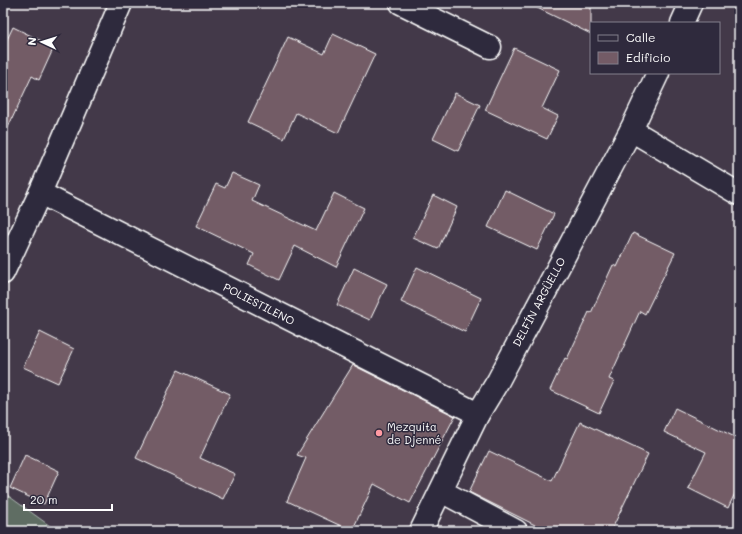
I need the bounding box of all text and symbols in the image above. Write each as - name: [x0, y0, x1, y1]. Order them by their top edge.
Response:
- north arrow: [22, 22, 62, 62]
- legend: [590, 22, 720, 74]
- text: Calle: [626, 29, 656, 45]
- text: N: [24, 37, 39, 46]
- text: Edificio: [626, 49, 670, 65]
- street label: DELFÍN ARGÜELLO: [509, 254, 569, 349]
- street label: POLIESTILENO: [221, 279, 298, 328]
- place label: Mezquita de Djenné: [387, 419, 442, 447]
- marker: Mezquita de Djenné: [374, 428, 384, 438]
- scale bar: [24, 486, 112, 512]
- text: 20 m: [30, 491, 58, 507]

